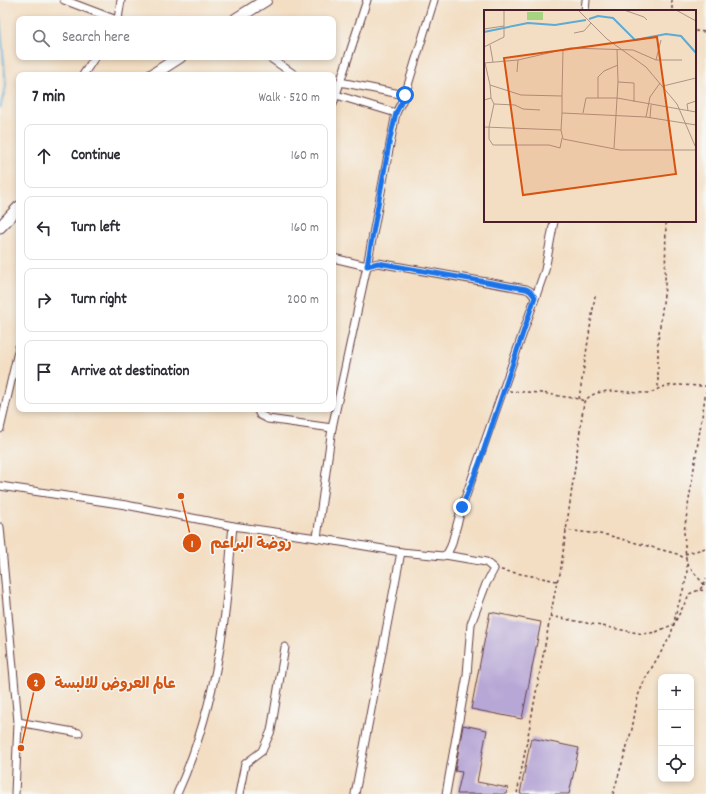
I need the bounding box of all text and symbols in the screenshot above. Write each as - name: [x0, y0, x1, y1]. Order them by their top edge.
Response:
- inset map: [484, 10, 696, 222]
- search box: [16, 16, 336, 60]
- icon: search: [30, 27, 52, 49]
- text: Search here: [62, 27, 130, 49]
- text: 7 min: [32, 86, 65, 110]
- route start: [396, 86, 414, 104]
- text: Walk · 520 m: [258, 89, 320, 108]
- icon: ahead: [33, 145, 55, 167]
- text: Continue: [71, 145, 120, 167]
- text: 160 m: [291, 147, 319, 166]
- icon: left: [33, 217, 55, 239]
- text: Turn left: [71, 217, 120, 239]
- text: 160 m: [291, 219, 319, 238]
- icon: right: [33, 289, 55, 311]
- text: Turn right: [71, 289, 127, 311]
- text: 200 m: [287, 291, 319, 310]
- icon: arrive: [33, 361, 55, 383]
- text: Arrive at destination: [71, 361, 189, 383]
- route end: [453, 498, 471, 516]
- callout: روضة البراعم: [182, 529, 299, 556]
- text: روضة البراعم: [210, 534, 292, 556]
- text: 1: [191, 536, 194, 553]
- callout: عالم العروض للالبسة: [26, 669, 183, 696]
- text: عالم العروض للالبسة: [54, 674, 176, 696]
- map controls: [658, 674, 694, 782]
- button: +: [658, 674, 694, 710]
- text: 2: [33, 675, 39, 692]
- button: −: [658, 710, 694, 746]
- button: locate: [658, 746, 694, 782]

